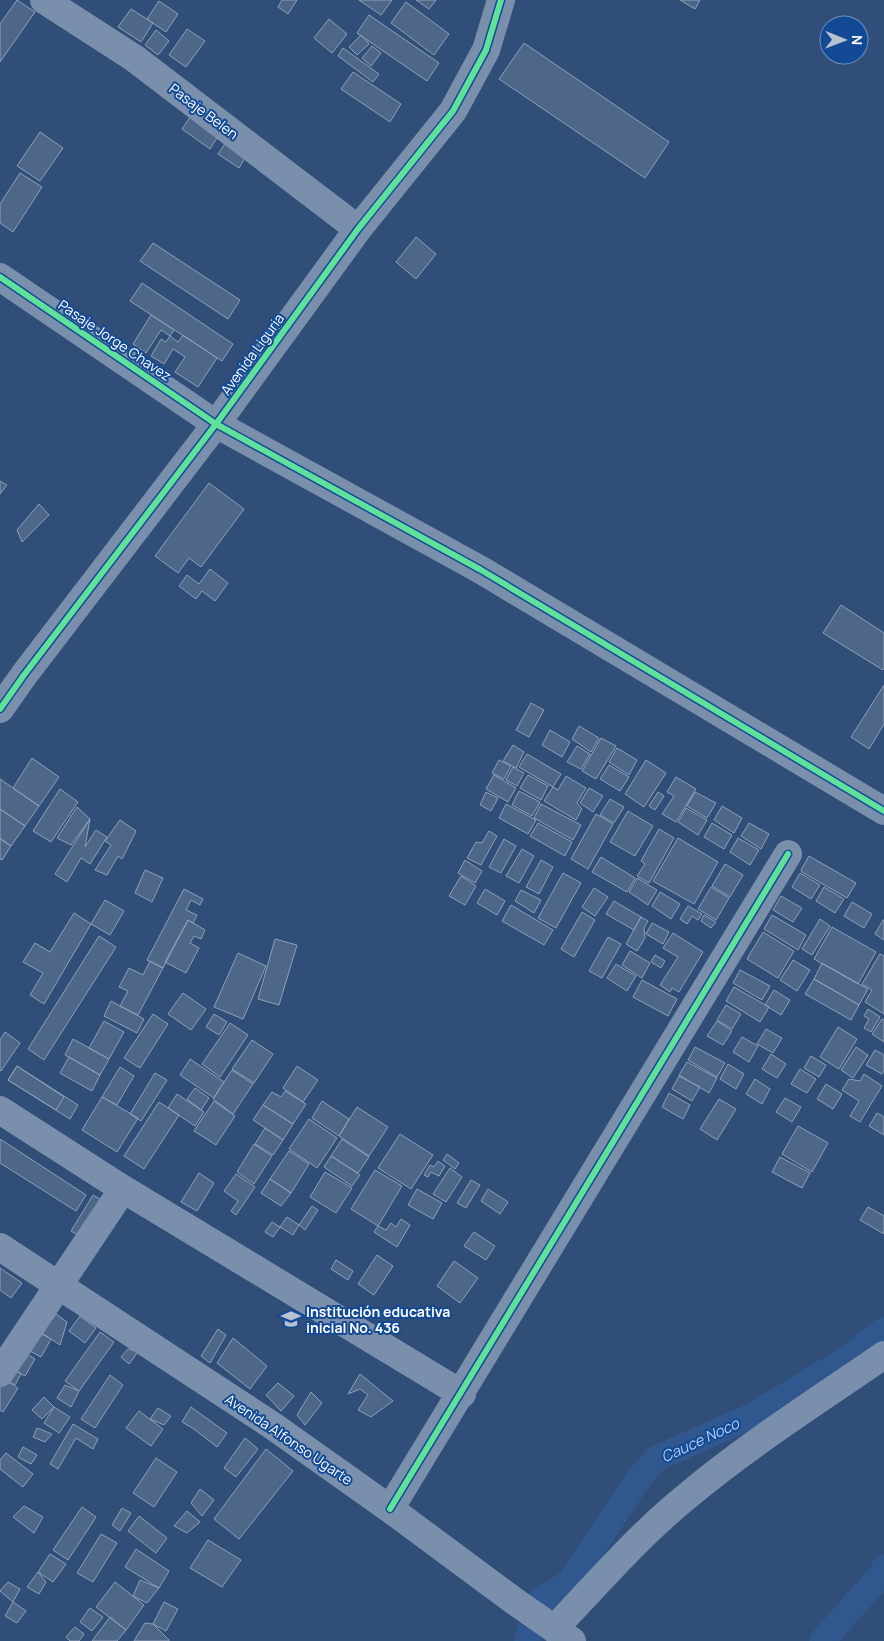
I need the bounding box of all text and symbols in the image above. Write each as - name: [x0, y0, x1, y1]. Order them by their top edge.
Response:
- north arrow: [819, 15, 869, 65]
- text: N: [848, 35, 867, 45]
- street label: Pasaje Belen: [166, 79, 242, 143]
- street label: Pasaje Jorge Chavez: [55, 295, 175, 385]
- street label: Avenida Liguria: [216, 309, 288, 399]
- place label: Institución educativa inicial No. 436: [306, 1302, 450, 1337]
- school or university icon: Institución educativa inicial No. 436: [280, 1308, 302, 1330]
- street label: Avenida Alfonso Ugarte: [222, 1389, 356, 1489]
- water label: Cauce Noco: [658, 1412, 743, 1467]

